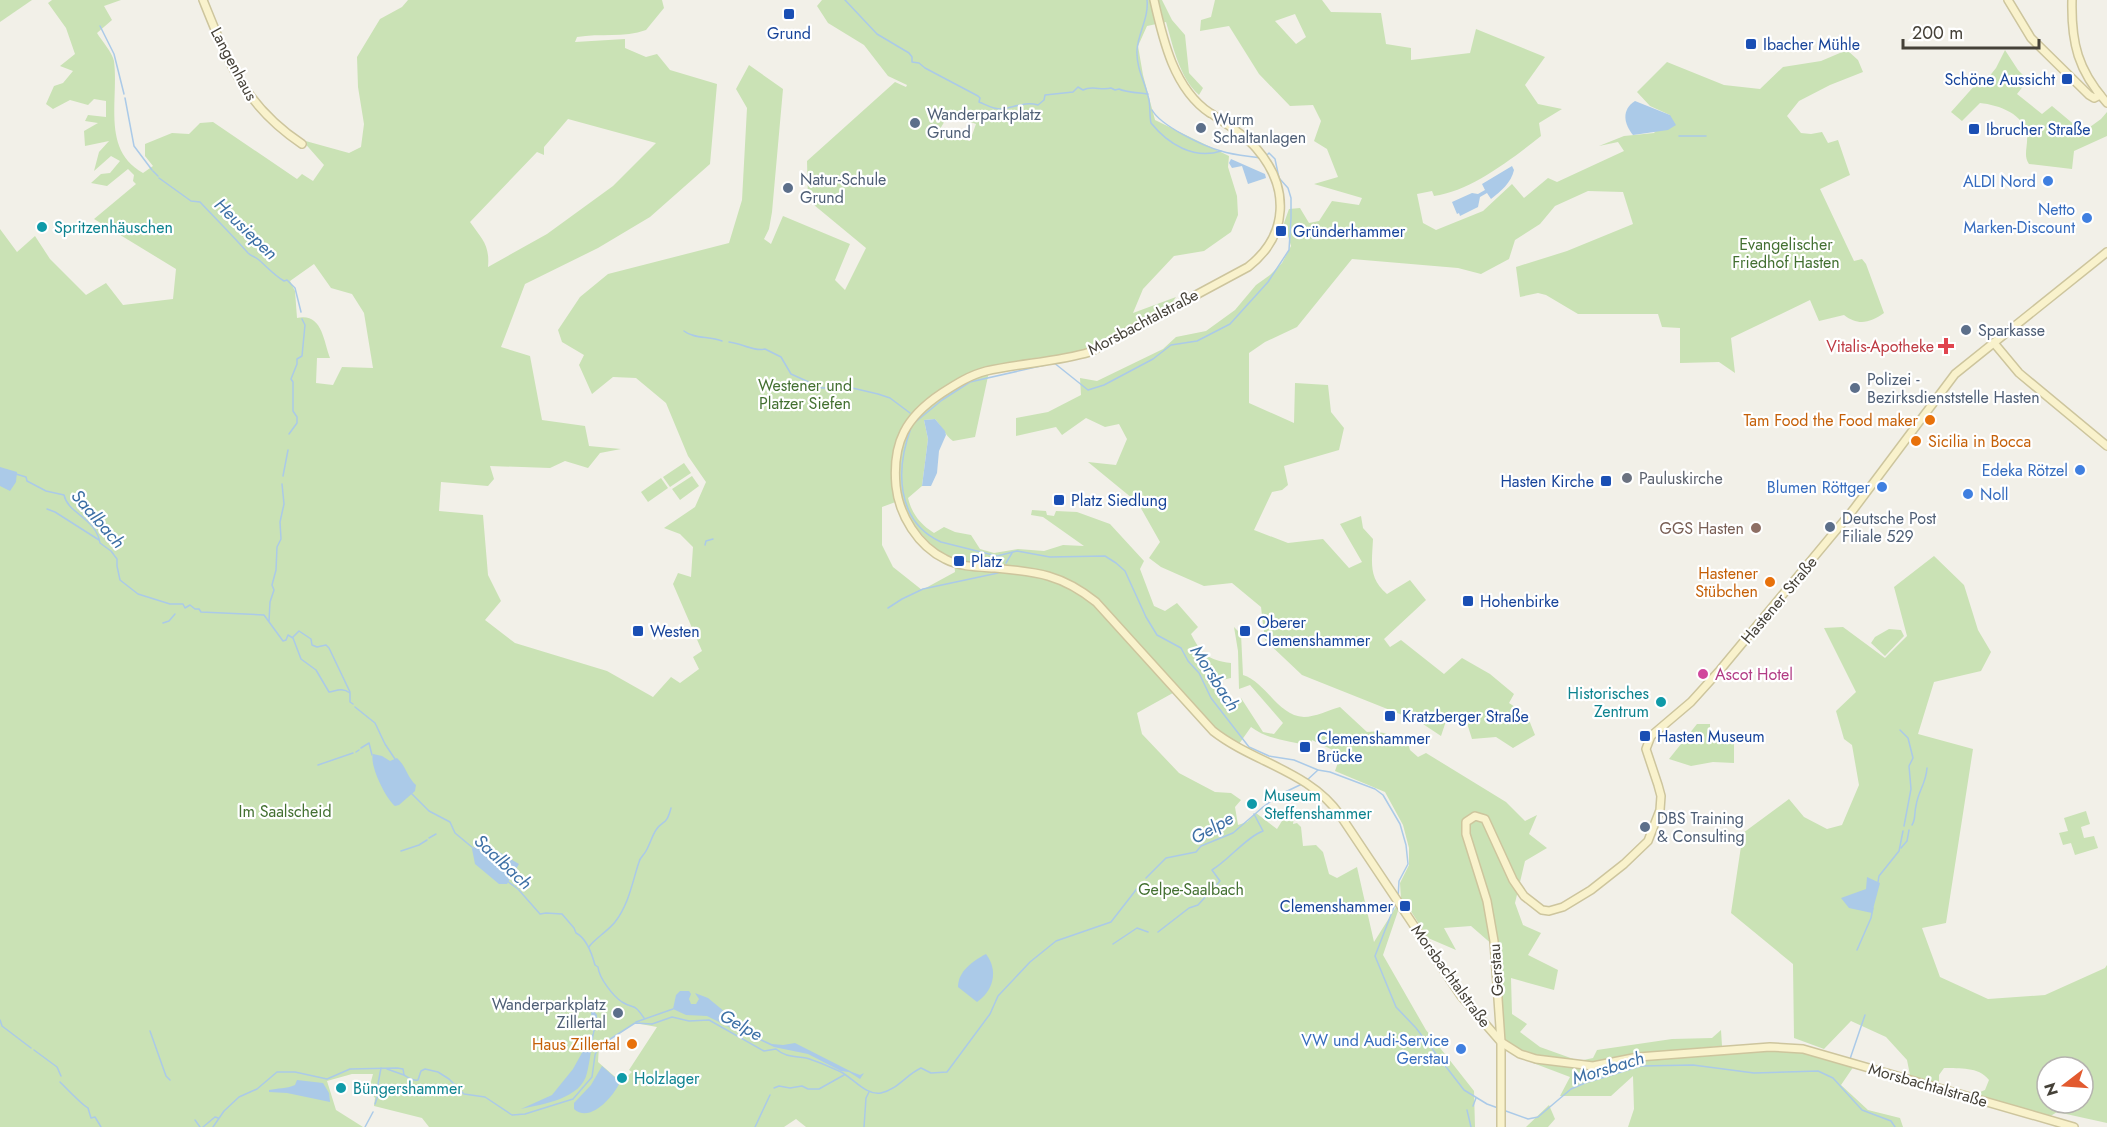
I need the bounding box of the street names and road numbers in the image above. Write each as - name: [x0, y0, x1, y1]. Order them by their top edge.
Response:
- street label: Langenhaus: [205, 23, 263, 105]
- street label: Morsbachtalstraße: [1084, 283, 1202, 361]
- street label: Hastener Straße: [1736, 551, 1822, 649]
- street label: Morsbachtalstraße: [1406, 920, 1496, 1032]
- street label: Gerstau: [1483, 943, 1509, 997]
- street label: Morsbachtalstraße: [1866, 1057, 1990, 1113]

